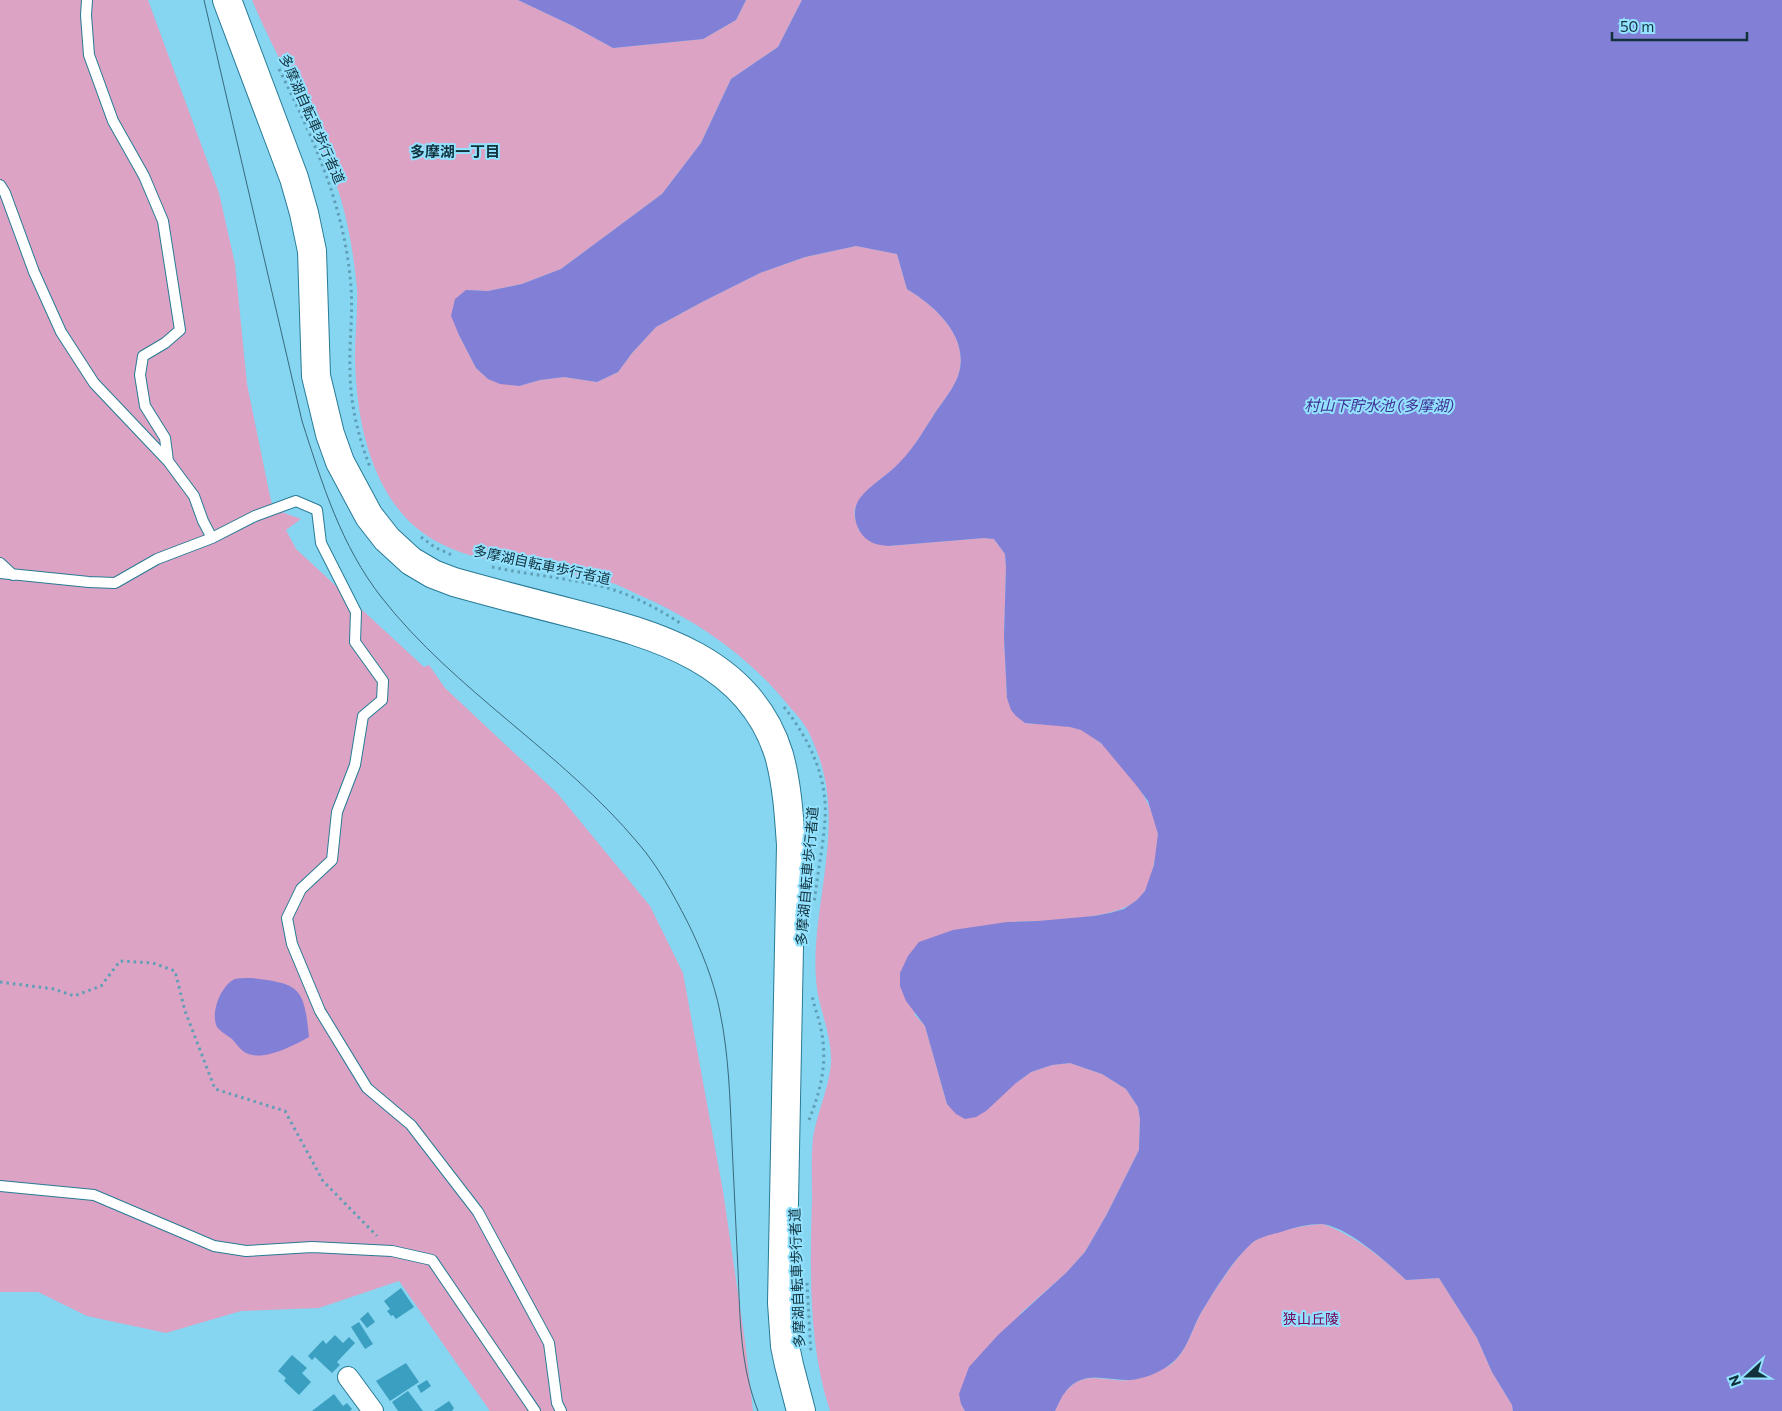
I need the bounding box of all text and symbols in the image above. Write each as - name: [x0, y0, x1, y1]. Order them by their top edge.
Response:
- scale bar: [1612, 10, 1747, 42]
- text: 50 m: [1620, 17, 1654, 35]
- street label: 多摩湖自転車歩行者道: [276, 51, 349, 186]
- district label: 多摩湖一丁目: [410, 142, 500, 160]
- water label: 村山下貯水池 (多摩湖): [1304, 396, 1454, 414]
- street label: 多摩湖自転車歩行者道: [472, 542, 612, 587]
- street label: 多摩湖自転車歩行者道: [792, 805, 821, 946]
- street label: 多摩湖自転車歩行者道: [786, 1208, 807, 1348]
- park label: 狭山丘陵: [1283, 1310, 1339, 1327]
- north arrow: [1722, 1351, 1772, 1401]
- text: N: [1725, 1373, 1744, 1389]

